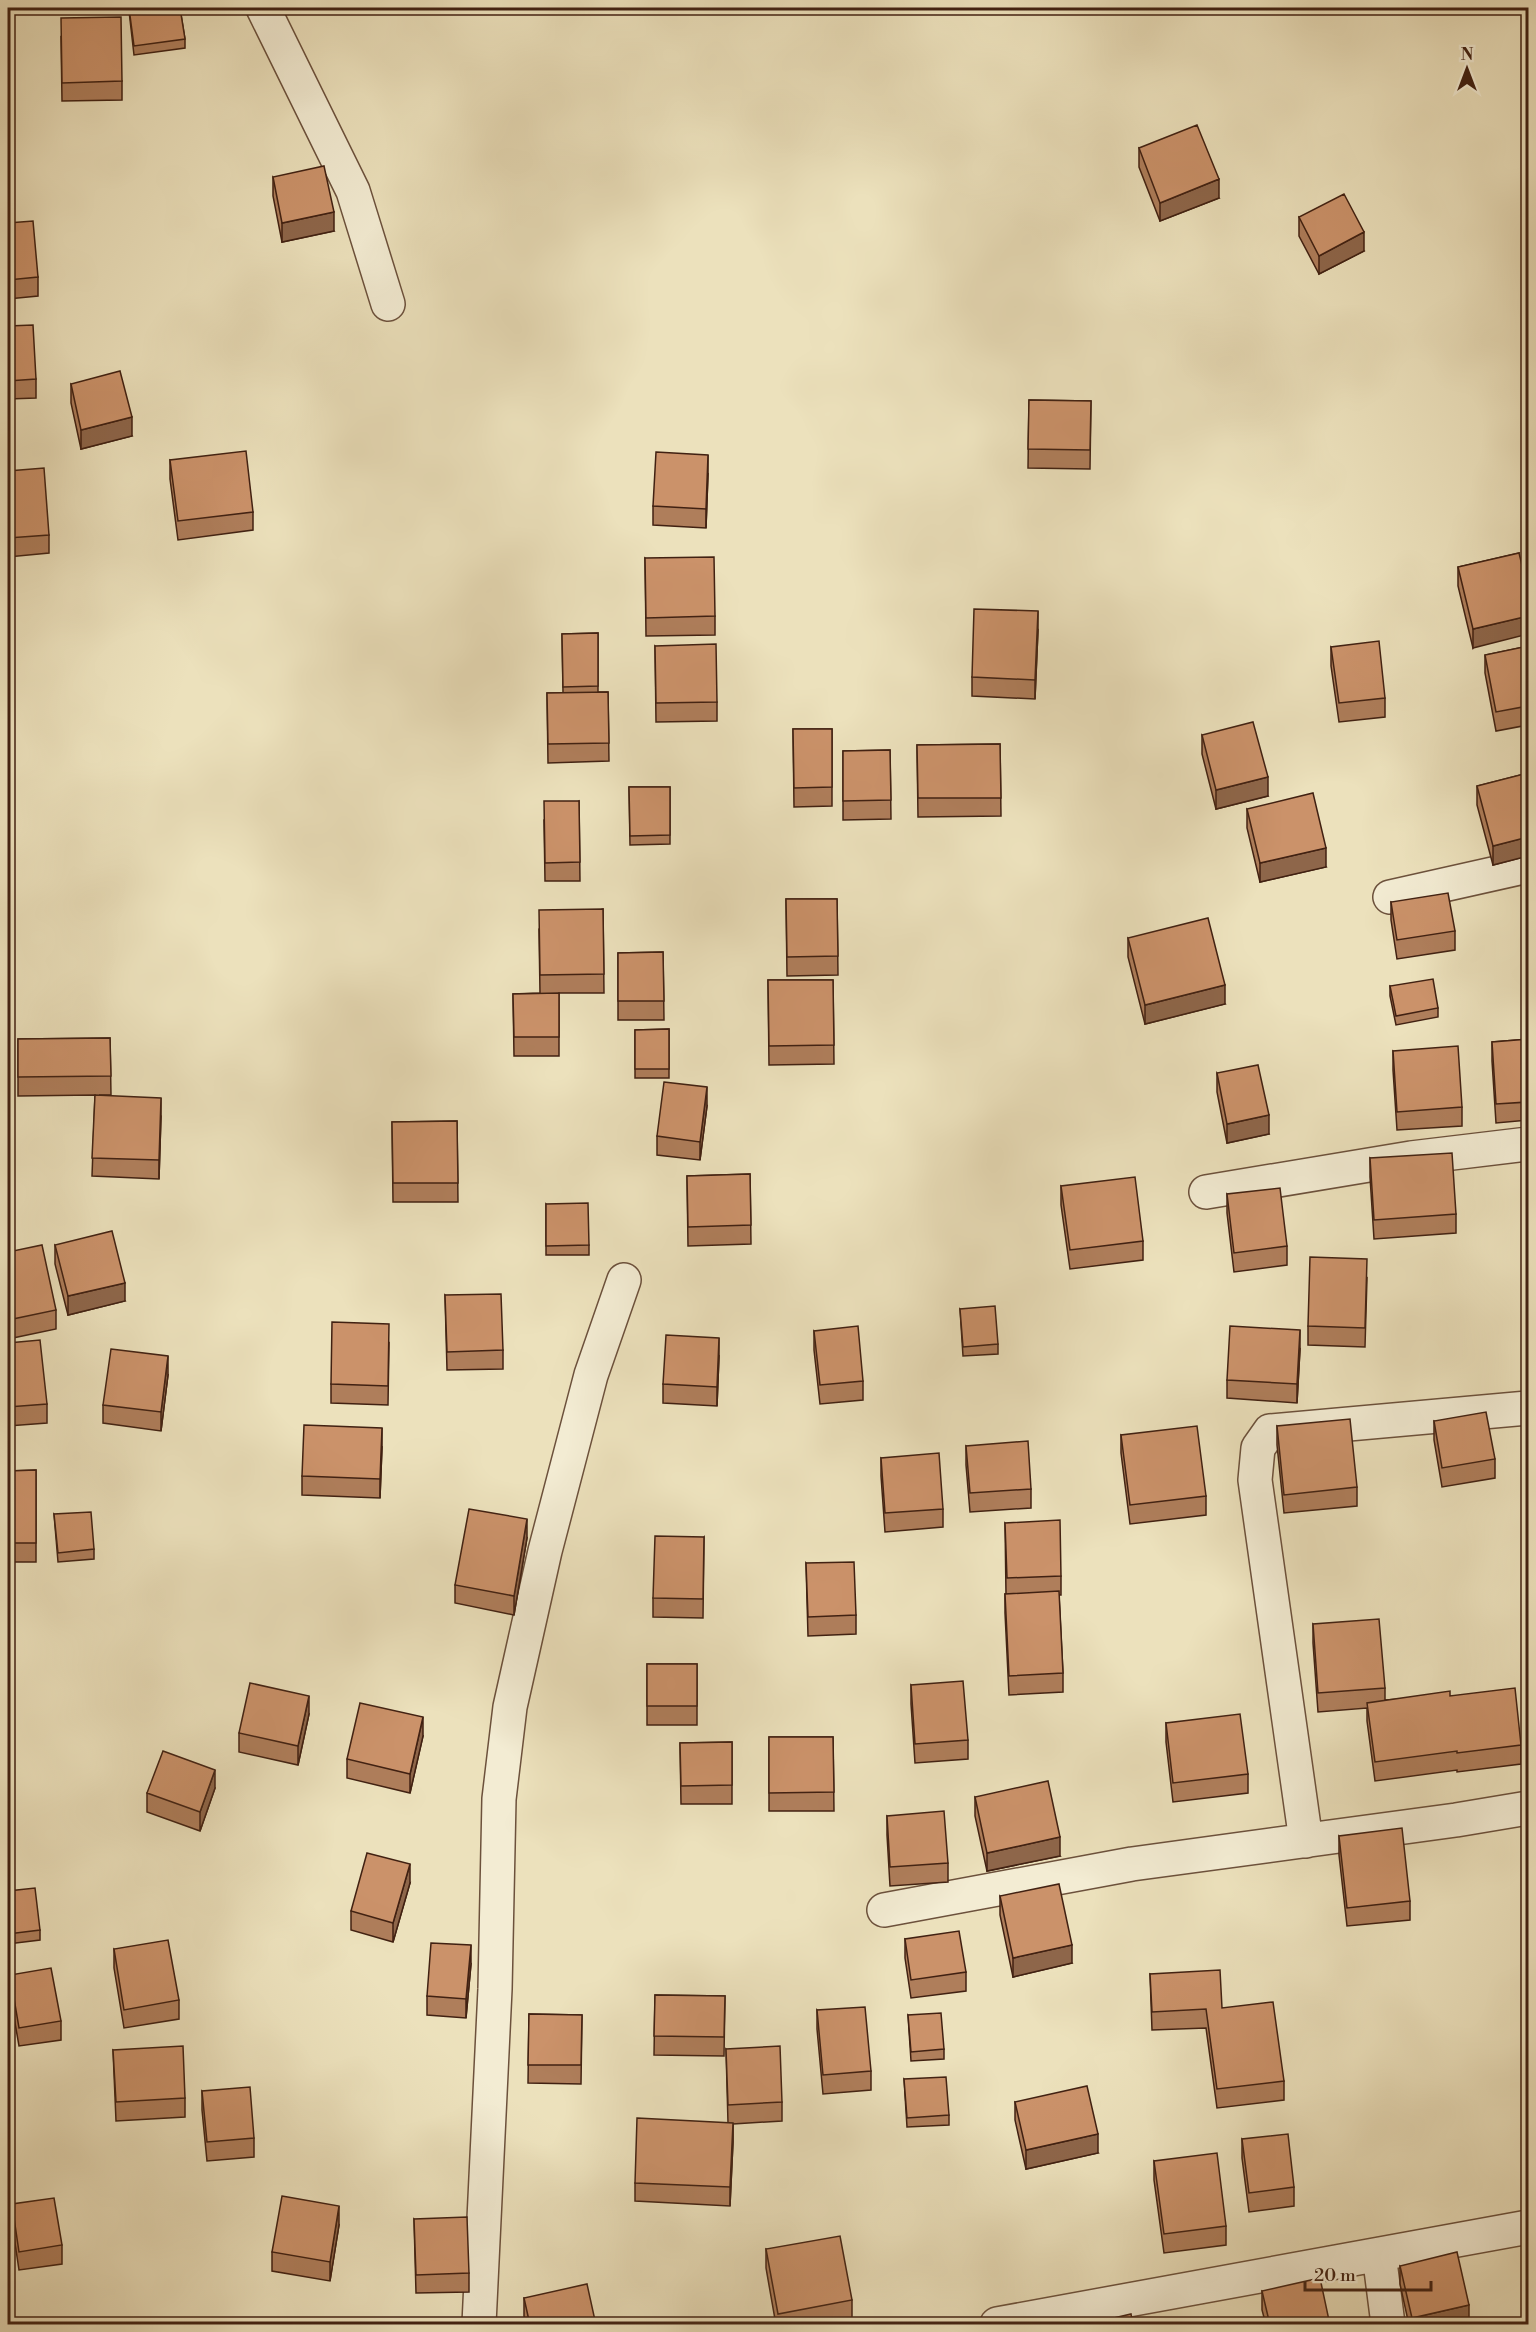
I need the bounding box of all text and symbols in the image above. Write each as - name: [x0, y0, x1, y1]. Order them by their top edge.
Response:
- north arrow: [1437, 39, 1497, 99]
- text: N: [1461, 45, 1474, 65]
- scale bar: [1305, 2254, 1431, 2292]
- text: 20 m: [1314, 2264, 1356, 2287]

